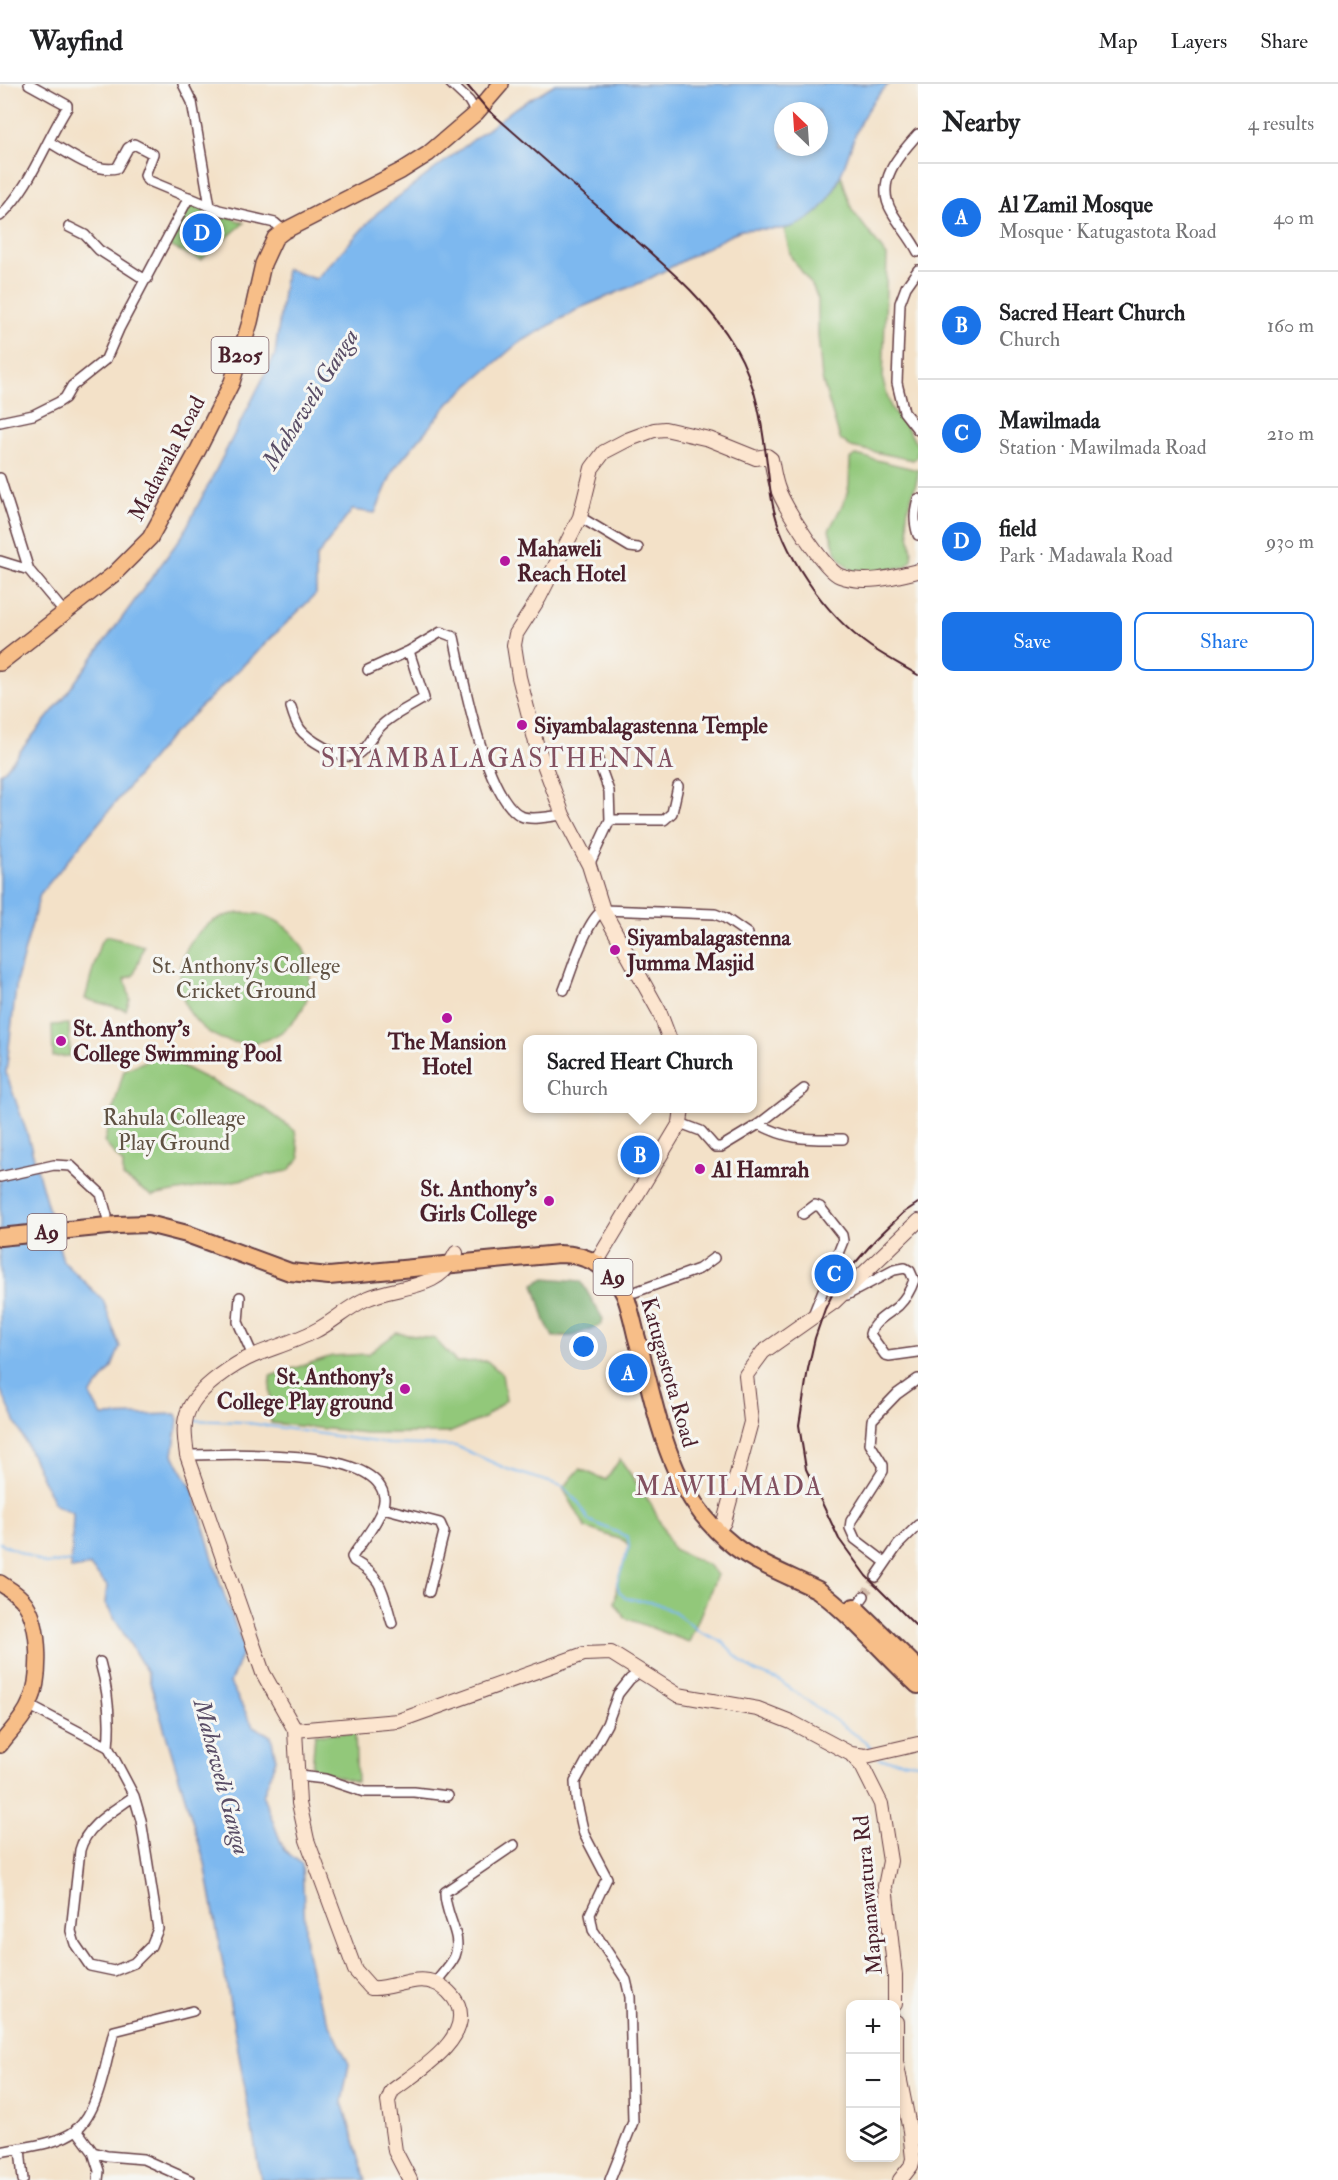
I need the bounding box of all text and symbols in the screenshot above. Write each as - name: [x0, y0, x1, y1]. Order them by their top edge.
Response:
- text: Wayfind: [30, 24, 123, 59]
- text: Map: [1098, 28, 1138, 55]
- text: Layers: [1171, 28, 1227, 55]
- text: Share: [1260, 28, 1308, 55]
- north arrow: [774, 102, 828, 156]
- text: Nearby: [942, 107, 1020, 139]
- text: 4 results: [1248, 111, 1314, 136]
- text: Al Zamil Mosque: [999, 191, 1153, 219]
- text: A: [955, 205, 968, 230]
- text: 40 m: [1273, 205, 1314, 230]
- pin: D: [182, 210, 222, 256]
- text: Mosque · Katugastota Road: [999, 219, 1217, 244]
- text: Sacred Heart Church: [999, 299, 1185, 327]
- text: B: [955, 313, 968, 338]
- text: 160 m: [1267, 313, 1314, 338]
- water label: Mahaweli Ganga: [254, 323, 366, 477]
- text: Church: [999, 327, 1060, 352]
- road number: B205: [212, 337, 268, 373]
- street label: Madawala Road: [122, 391, 212, 526]
- text: Mawilmada: [999, 407, 1100, 435]
- text: C: [954, 421, 969, 446]
- text: 210 m: [1267, 421, 1314, 446]
- text: Station · Mawilmada Road: [999, 435, 1207, 460]
- text: field: [999, 515, 1037, 543]
- text: D: [953, 529, 970, 554]
- text: 930 m: [1266, 529, 1314, 554]
- place label: Mahaweli Reach Hotel: [516, 535, 627, 588]
- text: Park · Madawala Road: [999, 543, 1173, 568]
- marker: Mahaweli Reach Hotel: [498, 554, 512, 568]
- button: Save: [942, 612, 1122, 671]
- button: Share: [1134, 612, 1314, 671]
- place label: Siyambalagastenna Temple: [534, 712, 768, 741]
- marker: Siyambalagastenna Temple: [515, 718, 529, 732]
- district label: SIYAMBALAGASTHENNA: [321, 743, 675, 775]
- place label: Siyambalagastenna Jumma Masjid: [626, 924, 791, 978]
- marker: Siyambalagastenna Jumma Masjid: [608, 943, 622, 957]
- park label: St. Anthony's College Cricket Ground: [152, 952, 340, 1005]
- marker: The Mansion Hotel: [440, 1011, 454, 1025]
- place label: St. Anthony's College Swimming Pool: [73, 1015, 282, 1069]
- place label: The Mansion Hotel: [387, 1028, 507, 1081]
- marker: St. Anthony's College Swimming Pool: [54, 1034, 68, 1048]
- popup: [523, 1035, 757, 1113]
- text: Sacred Heart Church: [547, 1048, 733, 1076]
- text: Church: [547, 1076, 608, 1101]
- park label: Rahula Colleage Play Ground: [103, 1104, 245, 1157]
- pin: B: [620, 1132, 660, 1178]
- place label: Al Hamrah: [711, 1156, 810, 1184]
- marker: Al Hamrah: [693, 1162, 707, 1176]
- place label: St. Anthony's Girls College: [420, 1175, 538, 1229]
- marker: St. Anthony's Girls College: [542, 1194, 556, 1208]
- road number: A9: [28, 1214, 66, 1250]
- pin: C: [814, 1252, 854, 1296]
- road number: A9: [594, 1259, 632, 1295]
- street label: Katugastota Road: [634, 1294, 704, 1451]
- your location: [569, 1332, 598, 1361]
- pin: A: [608, 1350, 648, 1396]
- place label: St. Anthony's College Play ground: [217, 1363, 393, 1417]
- marker: St. Anthony's College Play ground: [398, 1382, 412, 1396]
- district label: MAWILMADA: [635, 1471, 823, 1503]
- water label: Mahaweli Ganga: [185, 1694, 257, 1858]
- street label: Mapanawatura Rd: [847, 1814, 890, 1976]
- map controls: [846, 2000, 900, 2162]
- button: +: [846, 2000, 900, 2054]
- button: −: [846, 2054, 900, 2108]
- button: layers: [846, 2108, 900, 2162]

